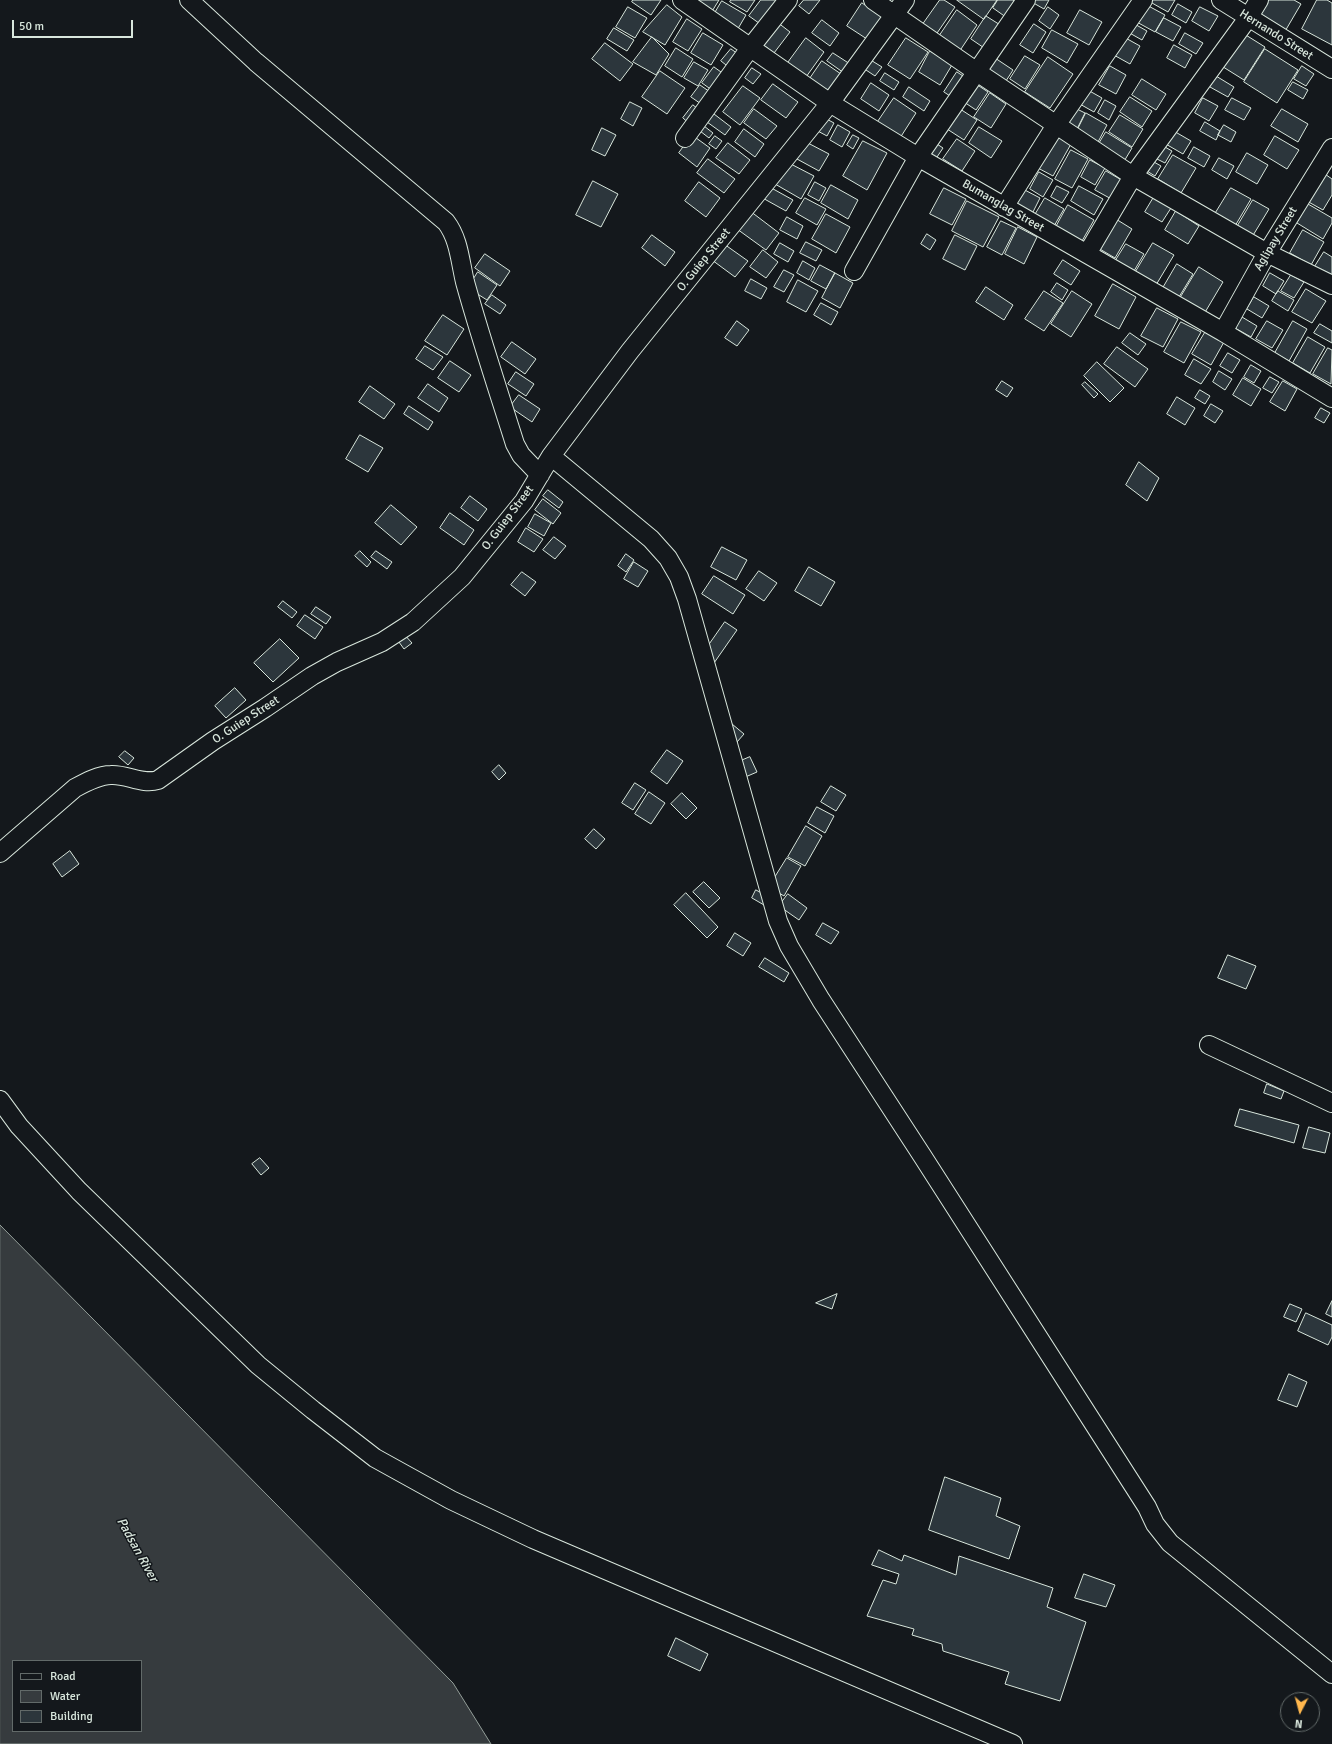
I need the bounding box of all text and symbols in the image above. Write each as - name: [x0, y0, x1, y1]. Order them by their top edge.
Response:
- street label: Hernando Street: [1236, 7, 1316, 63]
- scale bar: [14, 12, 135, 38]
- text: 50 m: [19, 19, 44, 34]
- street label: Bumanglag Street: [959, 177, 1047, 235]
- street label: Aglipay Street: [1251, 204, 1301, 274]
- street label: O. Guiep Street: [674, 226, 734, 294]
- street label: O. Guiep Street: [479, 483, 537, 553]
- street label: O. Guiep Street: [210, 693, 282, 747]
- water label: Padsan River: [113, 1515, 161, 1585]
- legend: [12, 1660, 142, 1732]
- text: Road: [50, 1669, 76, 1684]
- text: Water: [50, 1689, 80, 1704]
- north arrow: [1280, 1692, 1320, 1732]
- text: Building: [50, 1709, 93, 1724]
- text: N: [1294, 1717, 1303, 1730]

